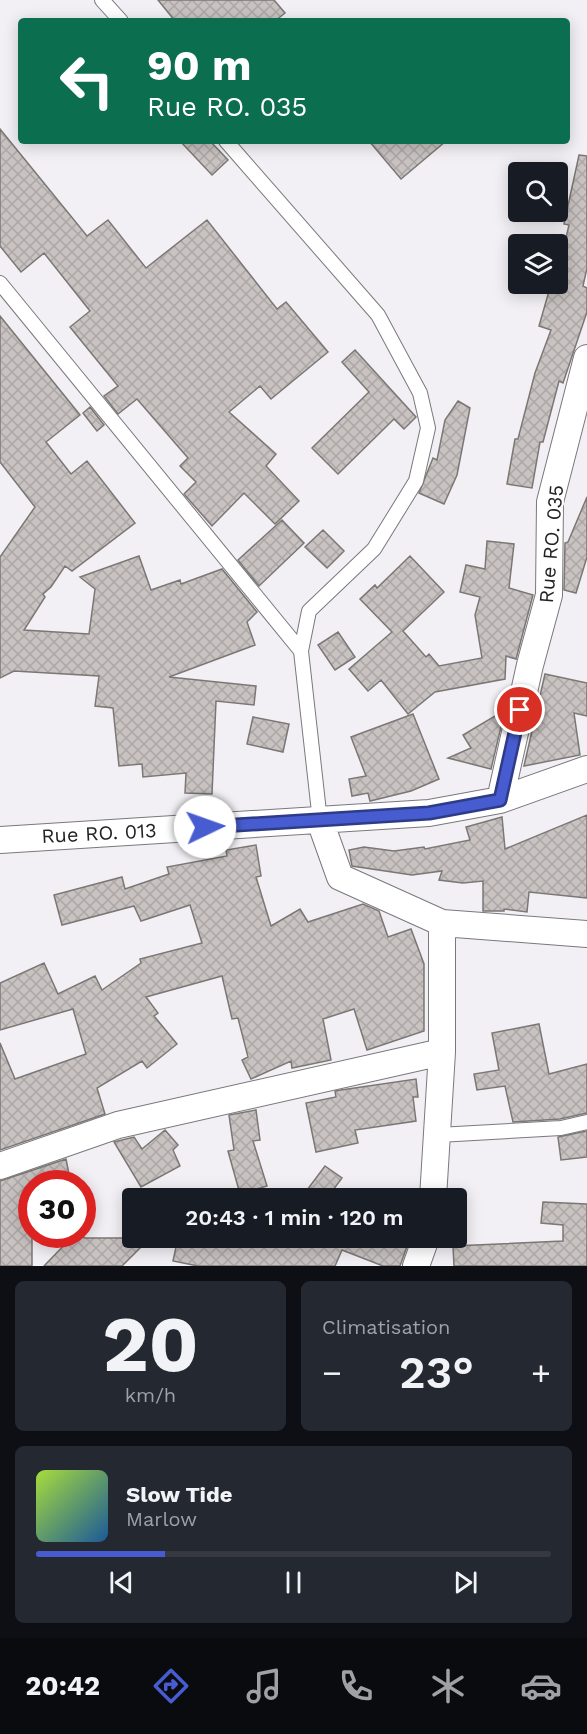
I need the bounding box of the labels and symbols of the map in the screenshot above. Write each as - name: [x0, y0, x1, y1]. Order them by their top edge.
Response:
- street label: Rue RO. 035: [534, 484, 568, 604]
- pin: [494, 684, 545, 735]
- position arrow: [173, 795, 237, 859]
- street label: Rue RO. 013: [41, 818, 157, 848]
- speed limit sign: 30: [18, 1170, 96, 1248]

